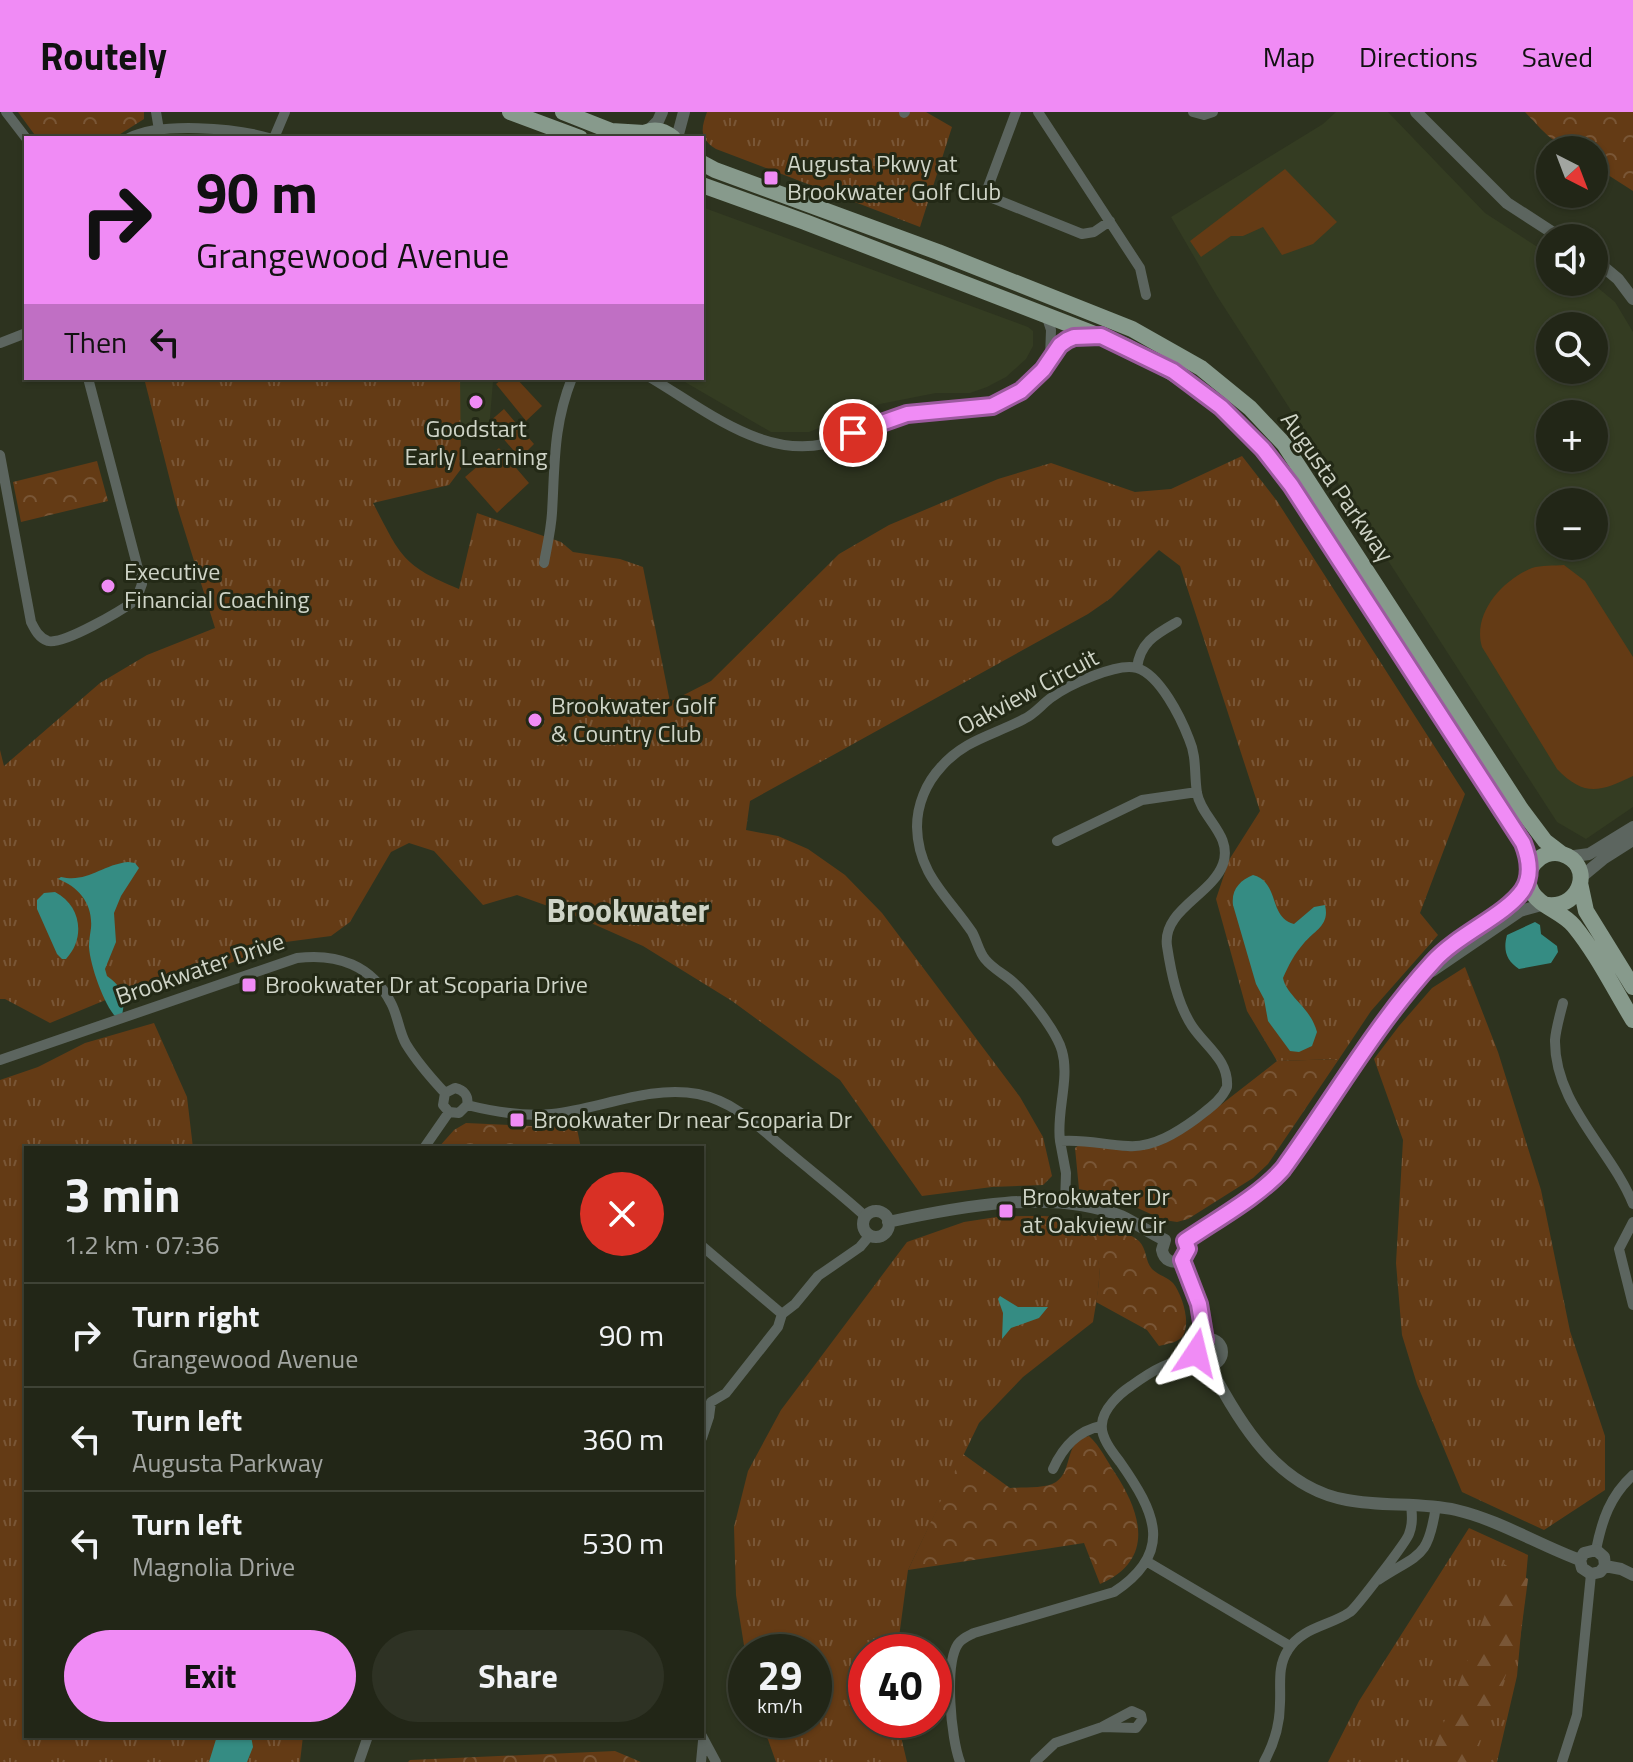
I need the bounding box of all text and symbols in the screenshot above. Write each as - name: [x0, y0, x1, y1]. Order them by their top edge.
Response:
- text: Routely: [40, 27, 167, 85]
- text: Map: [1263, 35, 1315, 78]
- text: Directions: [1359, 35, 1478, 78]
- text: Saved: [1522, 35, 1593, 78]
- north arrow: [1536, 136, 1608, 208]
- map controls: [1536, 136, 1608, 560]
- place label: Augusta Pkwy at Brookwater Golf Club: [787, 145, 1001, 209]
- text: 90 m: [196, 150, 318, 235]
- icon: right: [64, 168, 168, 272]
- marker: Augusta Pkwy at Brookwater Golf Club: [762, 169, 780, 187]
- button: sound: [1536, 224, 1608, 296]
- text: Grangewood Avenue: [196, 227, 509, 282]
- button: search: [1536, 312, 1608, 384]
- text: Then: [64, 319, 127, 365]
- icon: left: [143, 320, 187, 364]
- marker: Goodstart Early Learning: [467, 393, 485, 411]
- pin: [819, 399, 887, 467]
- button: +: [1536, 400, 1608, 472]
- street label: Augusta Parkway: [1272, 404, 1403, 569]
- place label: Goodstart Early Learning: [404, 410, 548, 474]
- icon: arrive: [831, 411, 875, 455]
- button: −: [1536, 488, 1608, 560]
- place label: Executive Financial Coaching: [124, 553, 310, 617]
- marker: Executive Financial Coaching: [99, 577, 117, 595]
- street label: Oakview Circuit: [951, 639, 1105, 743]
- place label: Brookwater Golf & Country Club: [551, 687, 716, 751]
- marker: Brookwater Golf & Country Club: [526, 711, 544, 729]
- district label: Brookwater: [547, 886, 710, 934]
- street label: Brookwater Drive: [110, 922, 289, 1014]
- place label: Brookwater Dr at Scoparia Drive: [265, 966, 588, 1002]
- marker: Brookwater Dr at Scoparia Drive: [240, 976, 258, 994]
- place label: Brookwater Dr near Scoparia Dr: [533, 1101, 852, 1137]
- marker: Brookwater Dr near Scoparia Dr: [508, 1111, 526, 1129]
- text: 3 min: [64, 1158, 181, 1231]
- button: close: [580, 1172, 664, 1256]
- place label: Brookwater Dr at Oakview Cir: [1022, 1178, 1170, 1242]
- marker: Brookwater Dr at Oakview Cir: [997, 1202, 1015, 1220]
- text: 1.2 km · 07:36: [64, 1225, 220, 1264]
- text: Turn right: [132, 1293, 260, 1339]
- position arrow: [1154, 1311, 1238, 1395]
- text: 90 m: [599, 1312, 664, 1358]
- icon: right: [64, 1313, 108, 1357]
- text: Grangewood Avenue: [132, 1339, 358, 1378]
- text: Turn left: [132, 1397, 242, 1443]
- text: 360 m: [582, 1416, 664, 1462]
- icon: left: [64, 1417, 108, 1461]
- text: Augusta Parkway: [132, 1443, 323, 1482]
- text: Turn left: [132, 1501, 242, 1547]
- text: 530 m: [582, 1520, 664, 1566]
- icon: left: [64, 1521, 108, 1565]
- text: Magnolia Drive: [132, 1547, 295, 1586]
- button: Exit: [64, 1630, 356, 1722]
- button: Share: [372, 1630, 664, 1722]
- speed limit sign: 40: [848, 1634, 952, 1738]
- text: 29: [758, 1645, 802, 1706]
- text: km/h: [757, 1690, 803, 1721]

